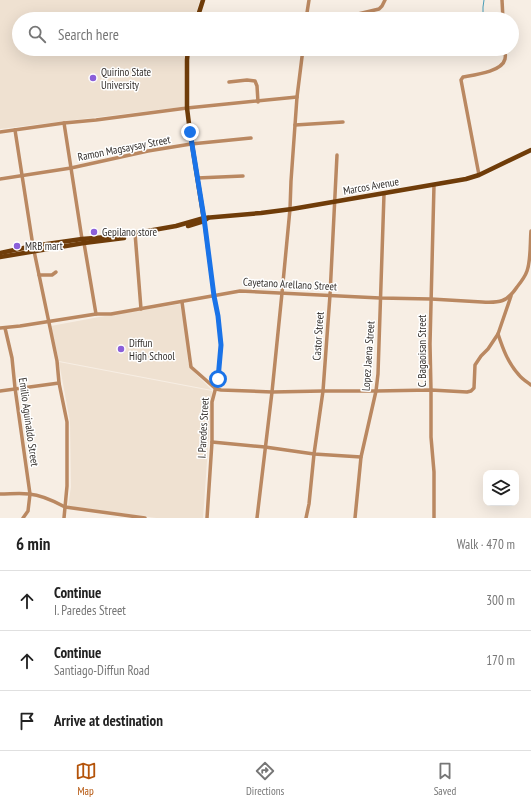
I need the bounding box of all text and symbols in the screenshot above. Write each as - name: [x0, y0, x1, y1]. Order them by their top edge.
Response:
- search box: [12, 12, 519, 56]
- icon: search: [26, 23, 48, 45]
- text: Search here: [58, 25, 119, 44]
- place label: Quirino State University: [101, 65, 152, 92]
- marker: Quirino State University: [88, 73, 98, 83]
- route end: [181, 123, 199, 141]
- street label: Ramon Magsaysay Street: [76, 132, 172, 164]
- street label: Marcos Avenue: [342, 174, 400, 198]
- place label: Gepilano store: [102, 225, 157, 239]
- marker: Gepilano store: [89, 227, 99, 237]
- place label: MRB mart: [25, 239, 63, 253]
- marker: MRB mart: [12, 241, 22, 251]
- street label: Cayetano Arellano Street: [243, 275, 337, 293]
- street label: Castor Street: [309, 311, 327, 361]
- street label: C. Bagaoisan Street: [415, 315, 429, 387]
- street label: Lopez Jaena Street: [359, 321, 377, 391]
- place label: Diffun High School: [129, 336, 175, 363]
- marker: Diffun High School: [116, 344, 126, 354]
- route start: [209, 370, 227, 388]
- street label: Emilio Aguinaldo Street: [16, 377, 42, 467]
- street label: I. Paredes Street: [194, 397, 212, 459]
- map controls: [483, 470, 519, 506]
- button: layers: [483, 470, 519, 506]
- text: 6 min: [16, 533, 50, 555]
- text: Walk · 470 m: [457, 536, 515, 553]
- text: Continue: [54, 583, 101, 602]
- icon: ahead: [16, 590, 38, 612]
- text: 300 m: [486, 592, 515, 609]
- text: I. Paredes Street: [54, 602, 126, 619]
- text: Continue: [54, 643, 101, 662]
- icon: ahead: [16, 650, 38, 672]
- text: 170 m: [486, 652, 515, 669]
- text: Santiago-Diffun Road: [54, 662, 150, 679]
- icon: arrive: [16, 710, 38, 732]
- text: Arrive at destination: [54, 711, 163, 730]
- tab: Map: [75, 760, 97, 798]
- tab: Directions: [246, 760, 284, 798]
- tab: Saved: [434, 760, 456, 798]

